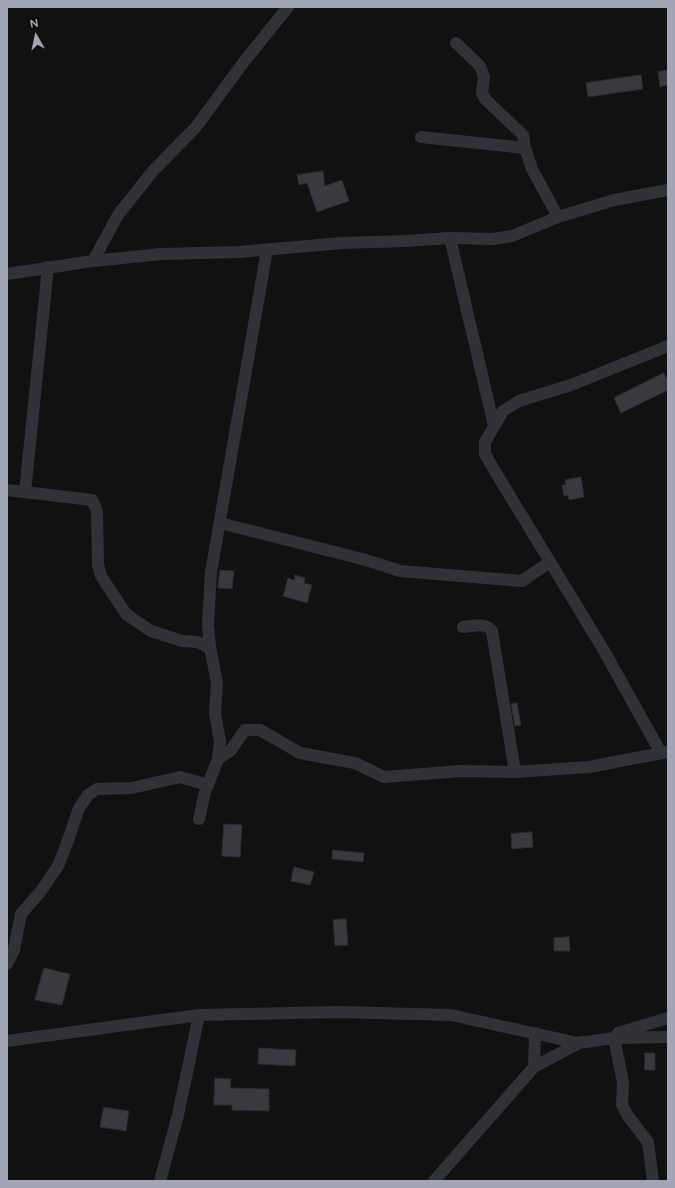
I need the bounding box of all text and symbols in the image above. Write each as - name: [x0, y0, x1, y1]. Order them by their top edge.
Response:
- north arrow: [16, 16, 56, 56]
- text: N: [29, 17, 39, 31]

